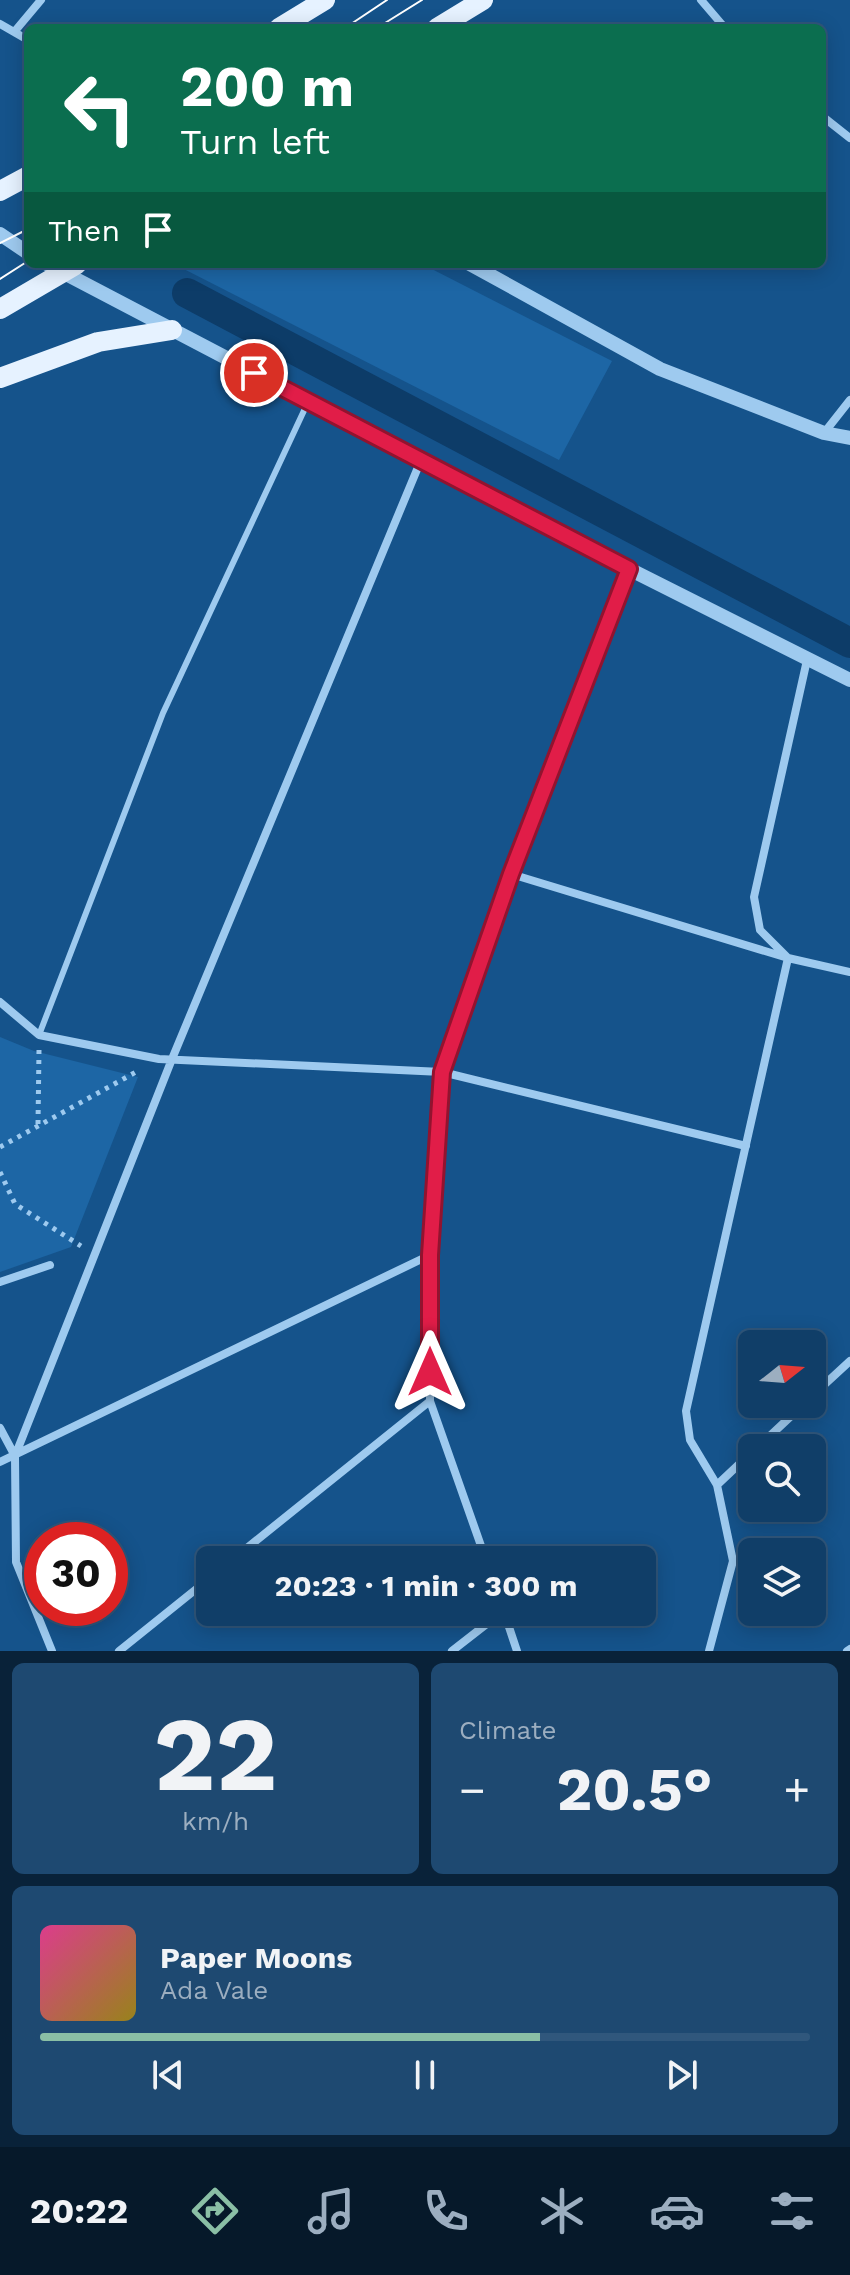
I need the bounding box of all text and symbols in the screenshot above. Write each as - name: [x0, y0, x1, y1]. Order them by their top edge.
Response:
- text: 200 m: [180, 54, 354, 120]
- icon: left: [48, 56, 152, 160]
- text: Turn left: [180, 121, 330, 163]
- icon: arrive: [136, 208, 180, 252]
- text: Then: [48, 213, 120, 248]
- pin: [220, 339, 288, 407]
- icon: arrive: [232, 351, 276, 395]
- position arrow: [388, 1330, 472, 1414]
- north arrow: [738, 1330, 826, 1418]
- map controls: [738, 1330, 826, 1626]
- button: search: [738, 1434, 826, 1522]
- speed limit sign: 30: [24, 1522, 128, 1626]
- button: layers: [738, 1538, 826, 1626]
- text: 20:23 · 1 min · 300 m: [275, 1568, 577, 1603]
- text: 22: [154, 1693, 277, 1815]
- text: Climate: [459, 1715, 557, 1745]
- text: 20.5°: [557, 1754, 712, 1825]
- text: −: [459, 1764, 486, 1816]
- text: +: [783, 1764, 810, 1816]
- text: km/h: [182, 1806, 249, 1836]
- text: Paper Moons: [160, 1940, 352, 1975]
- text: Ada Vale: [160, 1975, 268, 2005]
- icon: previous: [146, 2053, 190, 2097]
- icon: pause: [403, 2053, 447, 2097]
- icon: next: [660, 2053, 704, 2097]
- icon: directions: [187, 2183, 243, 2239]
- icon: music: [303, 2183, 359, 2239]
- icon: phone: [418, 2183, 474, 2239]
- icon: climate: [534, 2183, 590, 2239]
- icon: car: [649, 2183, 705, 2239]
- icon: filters: [764, 2183, 820, 2239]
- text: 20:22: [30, 2190, 128, 2232]

